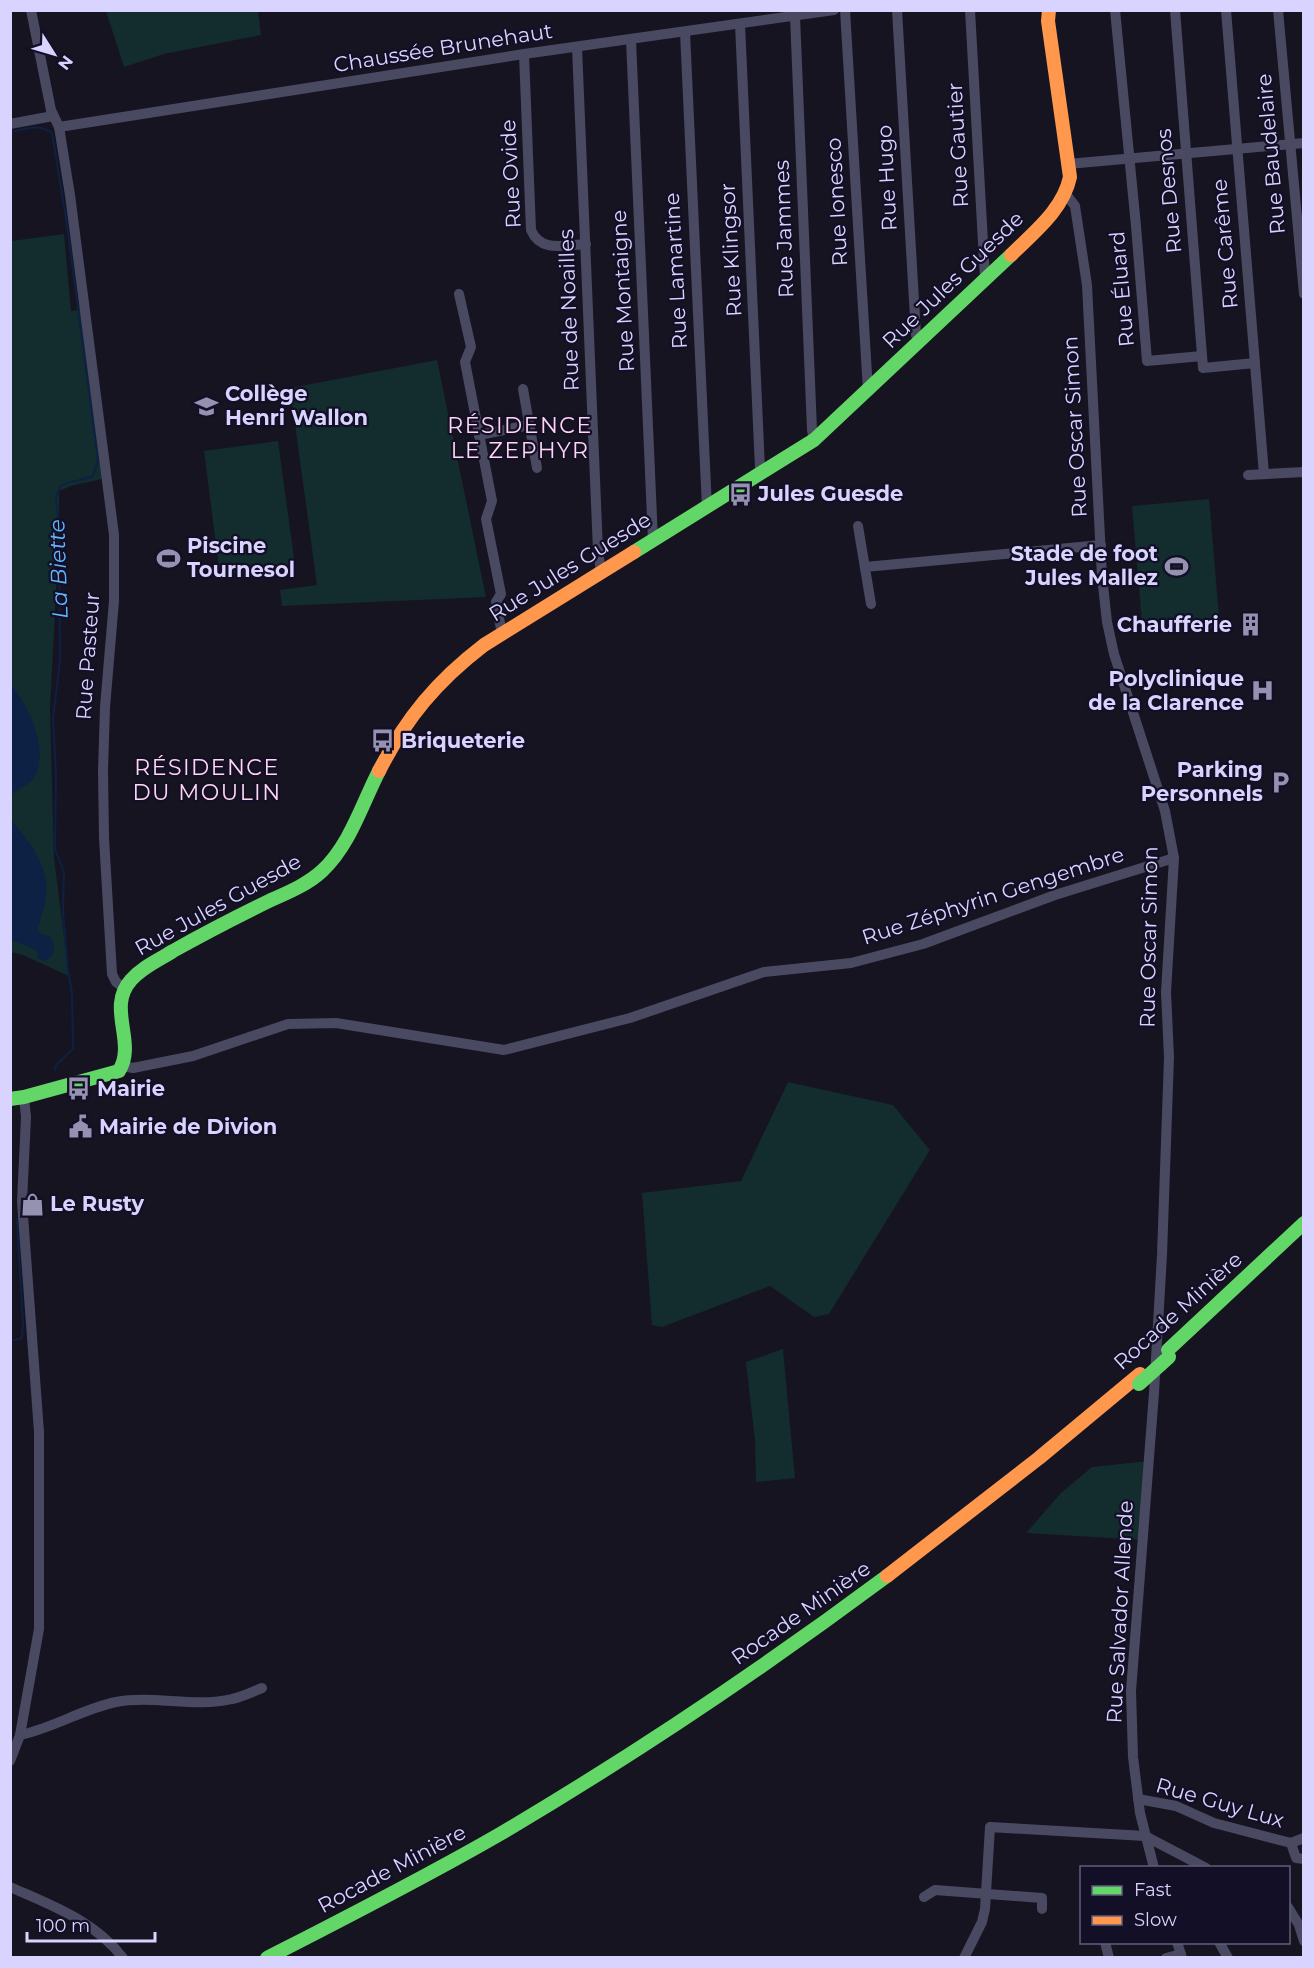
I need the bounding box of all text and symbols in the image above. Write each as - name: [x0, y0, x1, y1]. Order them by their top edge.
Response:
- street label: Chaussée Brunehaut: [332, 18, 554, 77]
- north arrow: [24, 24, 84, 84]
- text: N: [54, 52, 77, 74]
- street label: Rue Baudelaire: [1251, 73, 1290, 235]
- street label: Rue Gautier: [942, 82, 973, 208]
- street label: Rue Ovide: [495, 119, 526, 229]
- street label: Rue Hugo: [871, 124, 902, 232]
- street label: Rue Desnos: [1151, 128, 1186, 255]
- street label: Rue Ionesco: [821, 137, 852, 267]
- street label: Rue Jammes: [769, 160, 798, 298]
- street label: Rue Carême: [1206, 178, 1243, 310]
- street label: Rue Klingsor: [715, 182, 746, 318]
- street label: Rue Lamartine: [659, 192, 692, 350]
- street label: Rue Jules Guesde: [877, 206, 1028, 353]
- street label: Rue Montaigne: [606, 209, 639, 373]
- street label: Rue de Noailles: [553, 228, 584, 392]
- street label: Rue Éluard: [1104, 230, 1139, 348]
- street label: Rue Oscar Simon: [1057, 336, 1092, 518]
- place label: Collège Henri Wallon: [225, 381, 368, 430]
- school or university icon: Collège Henri Wallon: [194, 393, 220, 419]
- district label: RÉSIDENCE LE ZEPHYR: [447, 412, 593, 464]
- bus stop icon: Jules Guesde: [727, 481, 753, 507]
- place label: Jules Guesde: [757, 481, 903, 506]
- street label: Rue Jules Guesde: [484, 507, 655, 627]
- water label: La Biette: [43, 519, 74, 619]
- place label: Piscine Tournesol: [187, 533, 295, 582]
- place label: Stade de foot Jules Mallez: [1011, 541, 1158, 590]
- sports icon: Piscine Tournesol: [156, 545, 182, 571]
- sports icon: Stade de foot Jules Mallez: [1163, 553, 1189, 579]
- street label: Rue Pasteur: [71, 591, 104, 721]
- place label: Chaufferie: [1117, 612, 1232, 637]
- building icon: Chaufferie: [1237, 612, 1263, 638]
- place label: Polyclinique de la Clarence: [1088, 666, 1244, 715]
- hospital icon: Polyclinique de la Clarence: [1249, 678, 1275, 704]
- bus stop icon: Briqueterie: [370, 728, 396, 754]
- place label: Briqueterie: [401, 728, 525, 753]
- district label: RÉSIDENCE DU MOULIN: [132, 754, 282, 806]
- place label: Parking Personnels: [1141, 757, 1263, 806]
- parking icon: Parking Personnels: [1268, 769, 1294, 795]
- street label: Rue Zéphyrin Gengembre: [859, 841, 1127, 950]
- street label: Rue Oscar Simon: [1134, 846, 1163, 1028]
- street label: Rue Jules Guesde: [130, 848, 305, 961]
- bus stop icon: Mairie: [66, 1076, 92, 1102]
- place label: Mairie: [97, 1076, 165, 1101]
- public building icon: Mairie de Divion: [68, 1114, 94, 1140]
- place label: Mairie de Divion: [99, 1114, 277, 1139]
- shop icon: Le Rusty: [19, 1191, 45, 1217]
- place label: Le Rusty: [50, 1191, 144, 1216]
- street label: Rocade Minière: [1108, 1246, 1247, 1375]
- street label: Rue Salvador Allende: [1101, 1500, 1138, 1724]
- street label: Rocade Minière: [726, 1555, 875, 1670]
- street label: Rue Guy Lux: [1153, 1772, 1287, 1833]
- street label: Rocade Minière: [313, 1819, 470, 1918]
- legend: [1080, 1866, 1290, 1944]
- text: Fast: [1134, 1879, 1172, 1901]
- scale bar: [27, 1905, 154, 1943]
- text: Slow: [1134, 1909, 1177, 1931]
- text: 100 m: [36, 1915, 90, 1937]

